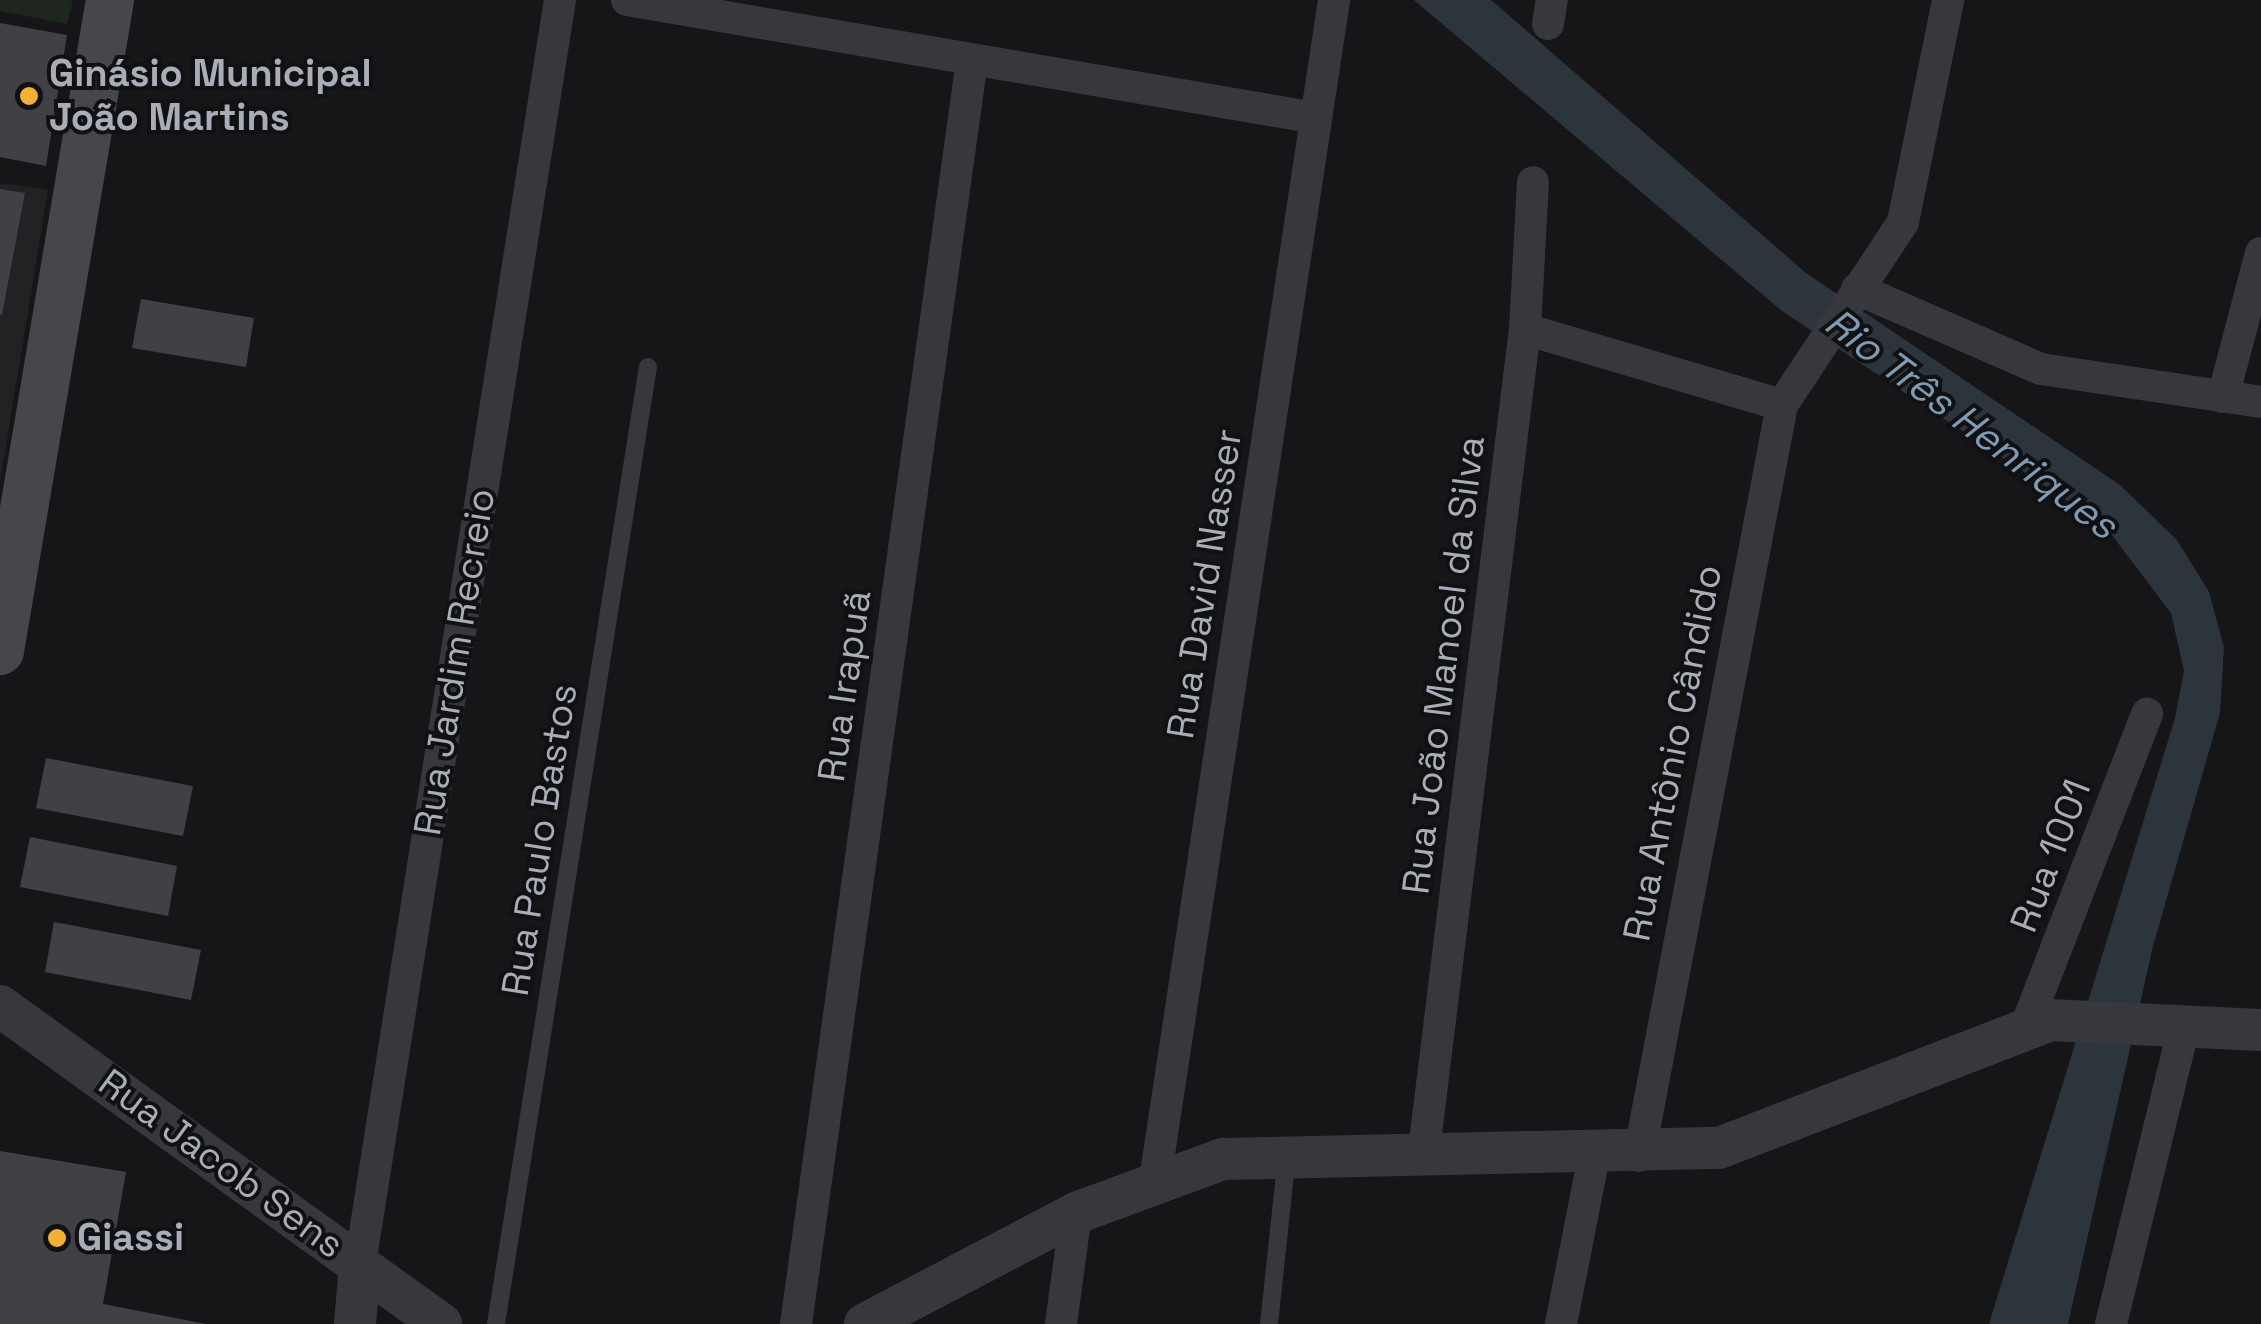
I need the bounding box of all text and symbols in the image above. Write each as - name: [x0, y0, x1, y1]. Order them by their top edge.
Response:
- place label: Ginásio Municipal João Martins: [49, 51, 372, 140]
- marker: Ginásio Municipal João Martins: [18, 85, 40, 107]
- water label: Rio Três Henriques: [1815, 298, 2127, 550]
- street label: Rua David Nasser: [1158, 426, 1252, 742]
- street label: Rua João Manoel da Silva: [1393, 433, 1495, 897]
- street label: Rua Jardim Recreio: [405, 485, 505, 839]
- street label: Rua Antônio Cândido: [1614, 561, 1732, 945]
- street label: Rua Irapuã: [809, 587, 881, 785]
- street label: Rua Paulo Bastos: [493, 681, 587, 999]
- street label: Rua 1001: [2001, 773, 2101, 939]
- street label: Rua Jacob Sens: [90, 1060, 352, 1268]
- place label: Giassi: [77, 1215, 184, 1261]
- marker: Giassi: [46, 1227, 68, 1249]

